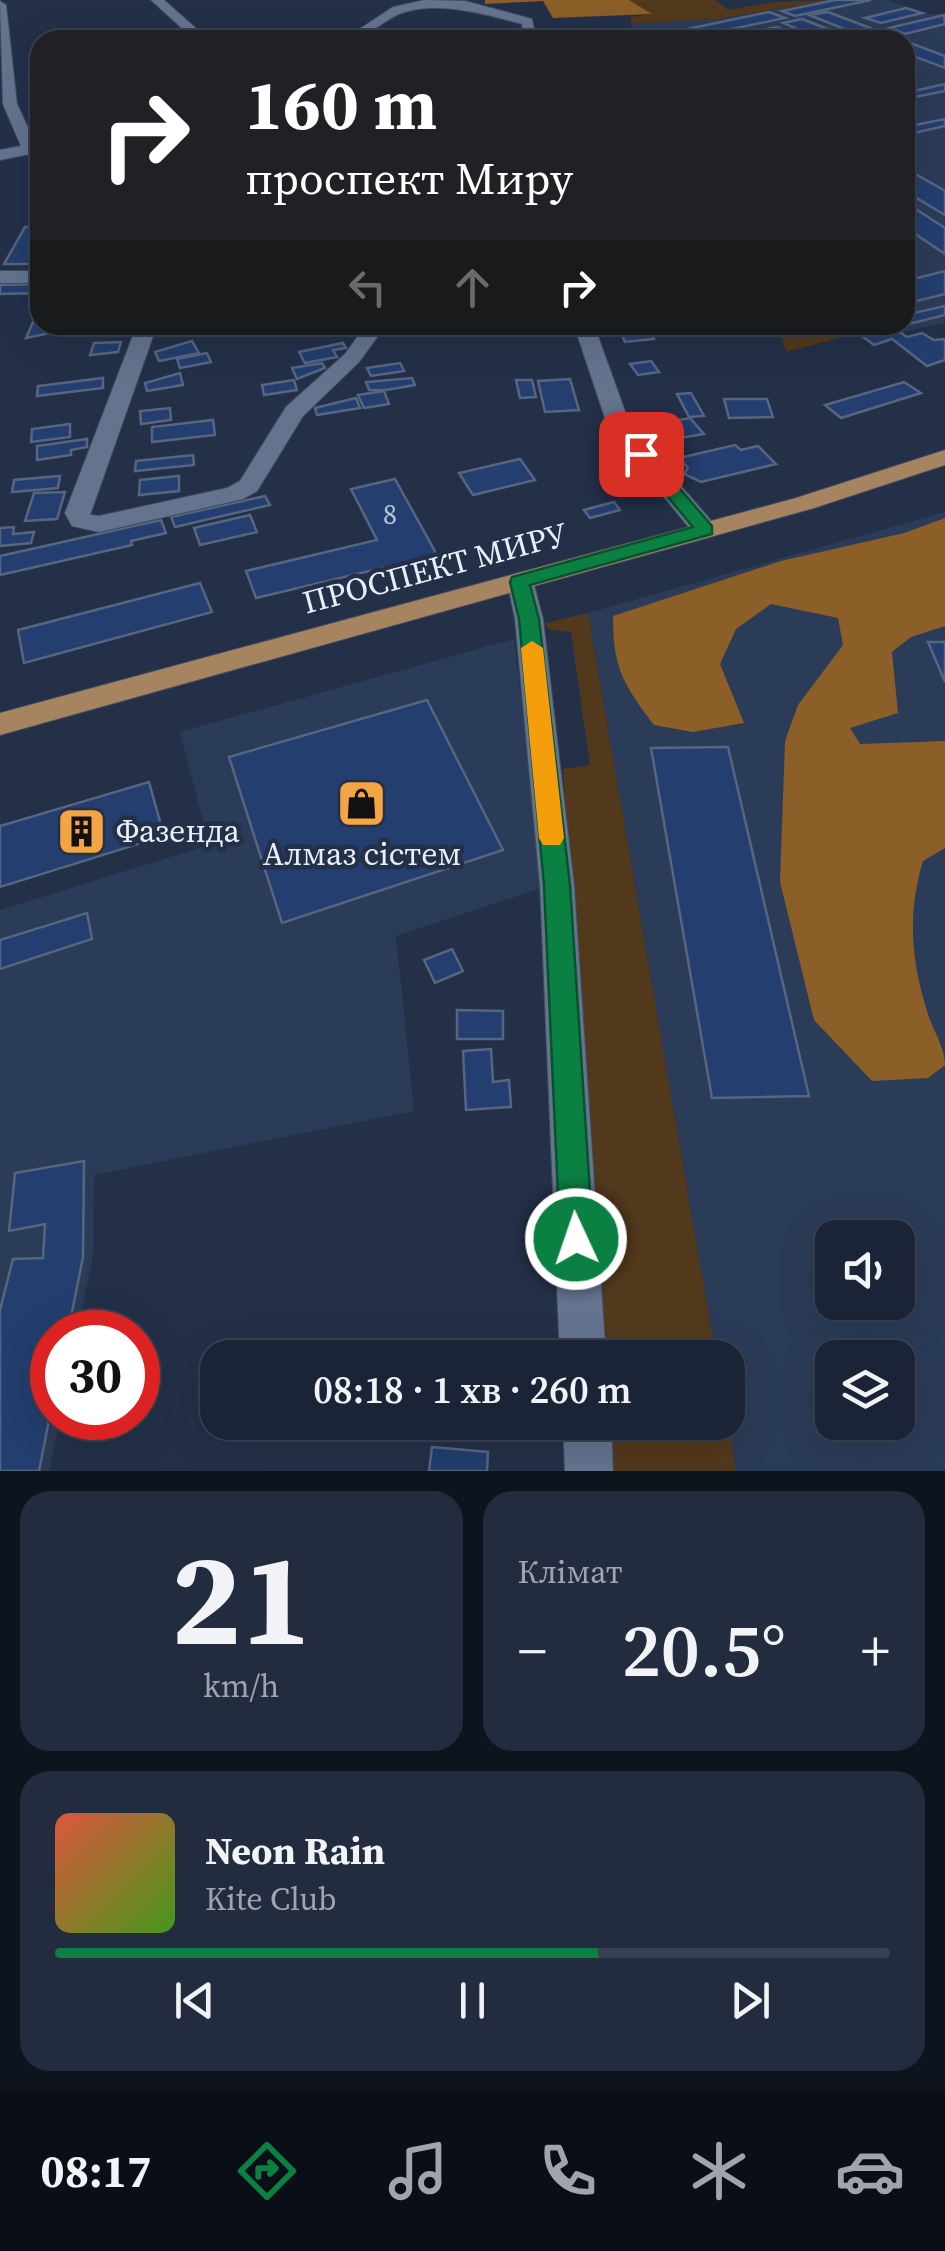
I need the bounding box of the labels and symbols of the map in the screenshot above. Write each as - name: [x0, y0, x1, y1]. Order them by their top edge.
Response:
- pin: [599, 412, 684, 497]
- house number: 8: [383, 495, 397, 533]
- street label: ПРОСПЕКТ МИРУ: [298, 511, 573, 624]
- shop icon: Алмаз сістем: [336, 778, 388, 830]
- building icon: Фазенда: [55, 805, 107, 857]
- place label: Фазенда: [116, 809, 241, 853]
- place label: Алмаз сістем: [263, 832, 461, 876]
- position arrow: [524, 1187, 628, 1291]
- speed limit sign: 30: [30, 1310, 160, 1440]

